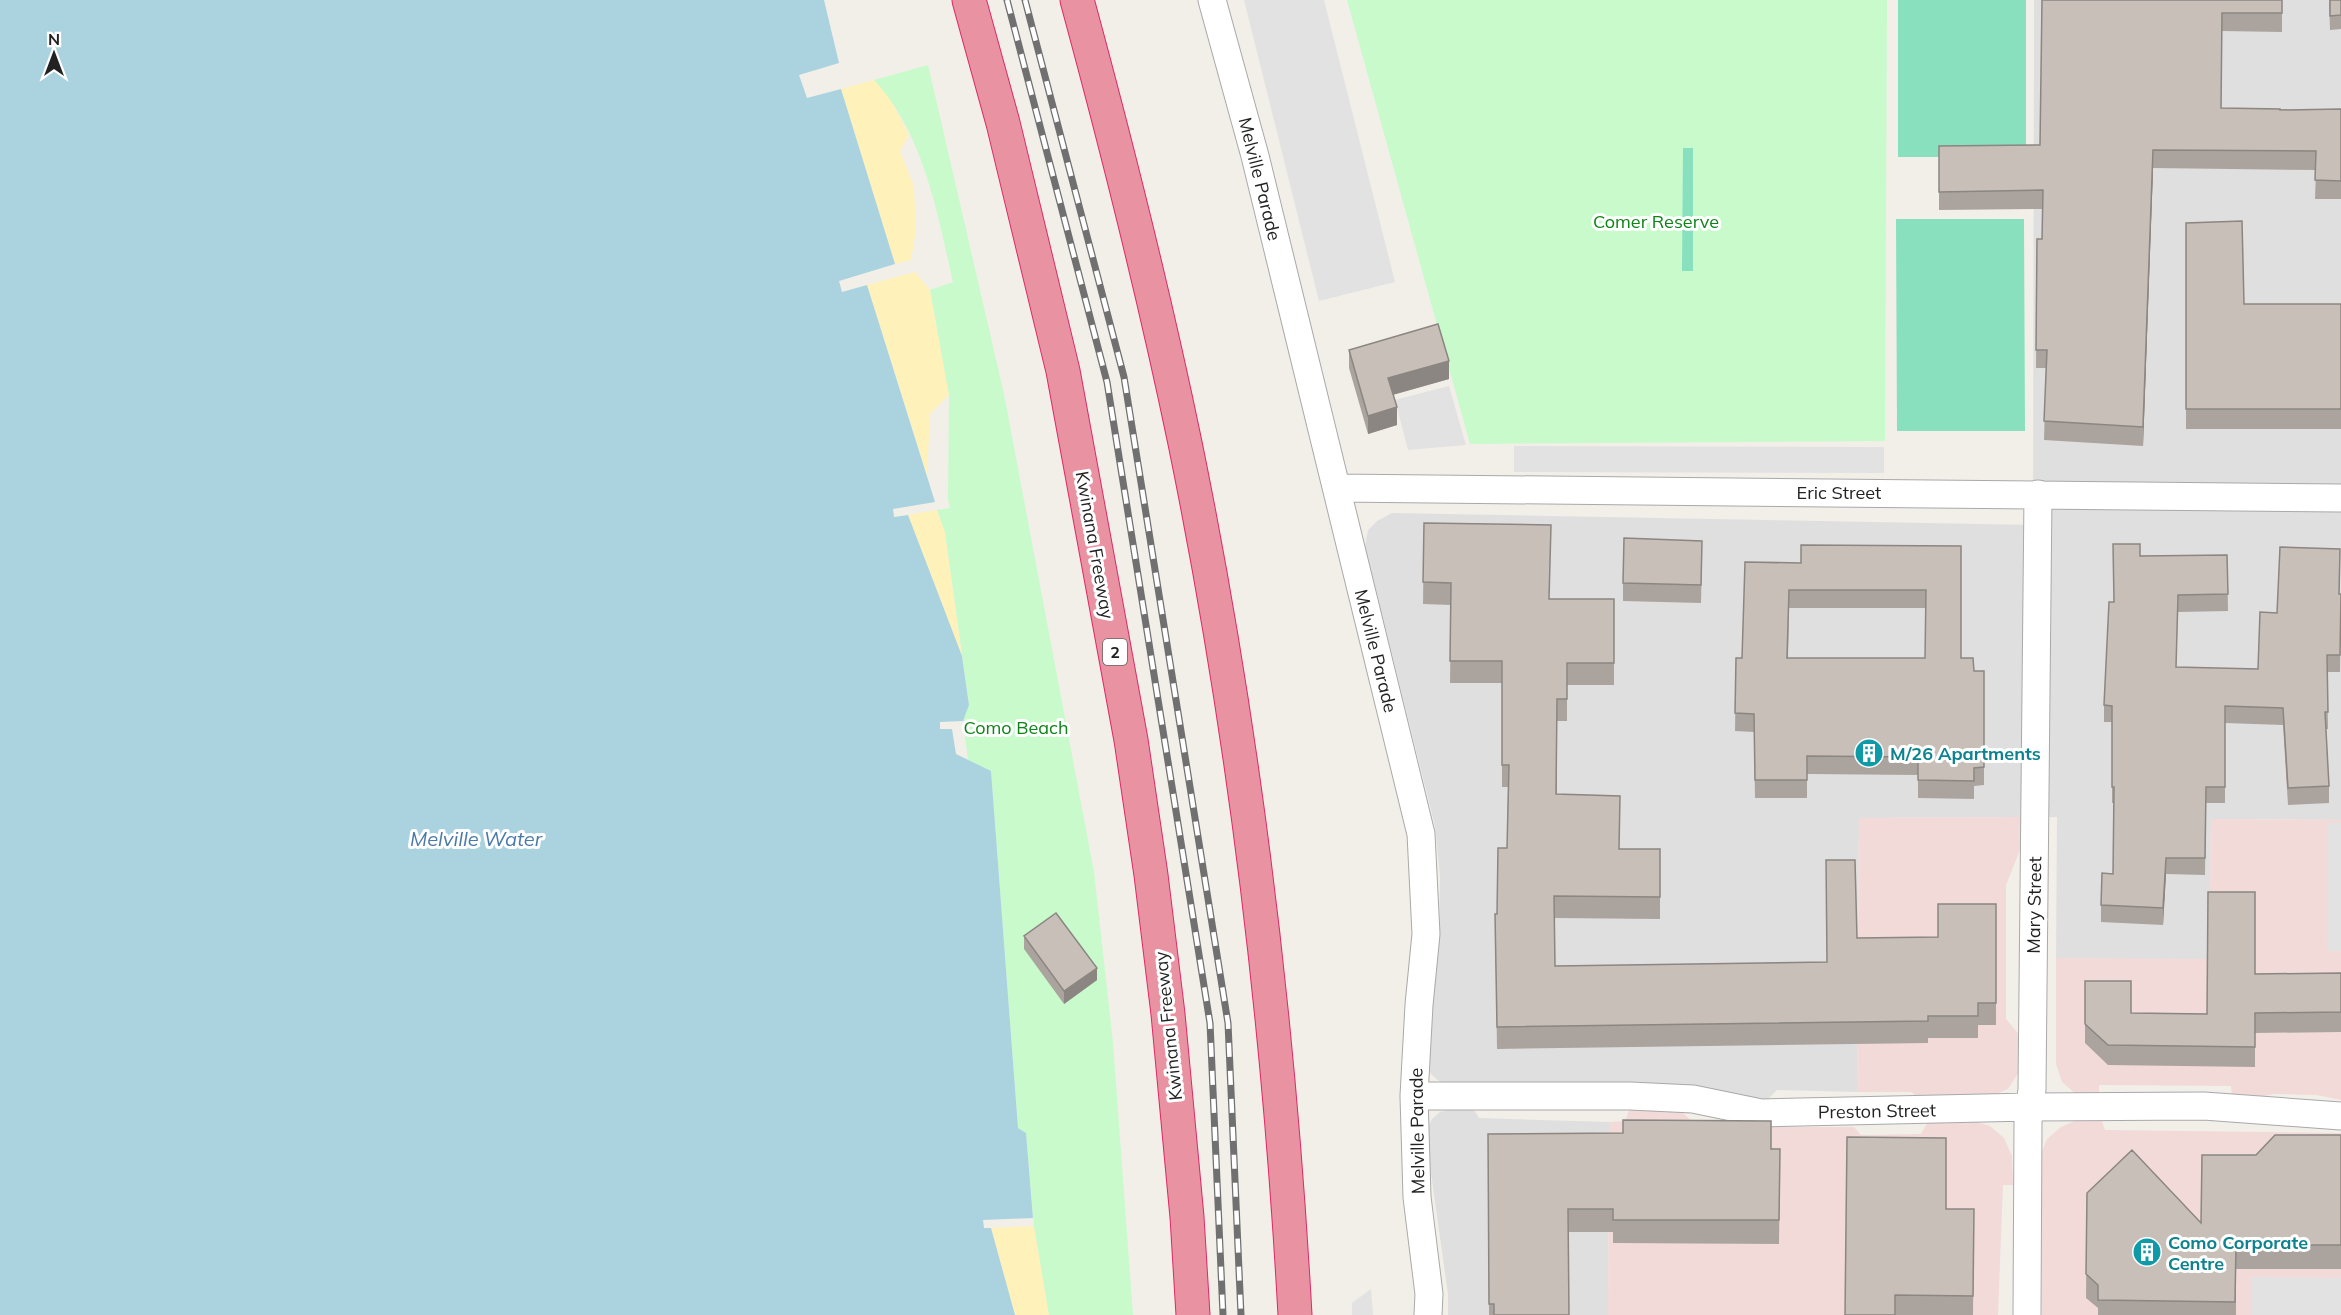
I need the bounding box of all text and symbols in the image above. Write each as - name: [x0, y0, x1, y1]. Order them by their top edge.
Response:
- north arrow: [24, 24, 84, 84]
- text: N: [48, 29, 60, 49]
- street label: Melville Parade: [1234, 115, 1286, 243]
- park label: Comer Reserve: [1593, 210, 1719, 233]
- street label: Kwinana Freeway: [1071, 469, 1119, 621]
- street label: Eric Street: [1797, 481, 1881, 504]
- street label: Melville Parade: [1350, 587, 1402, 715]
- road number: 2: [1103, 639, 1127, 665]
- park label: Como Beach: [963, 716, 1069, 739]
- building icon: M/26 Apartments: [1853, 737, 1885, 769]
- place label: M/26 Apartments: [1890, 742, 2041, 765]
- water label: Melville Water: [410, 826, 543, 851]
- street label: Mary Street: [2022, 856, 2046, 954]
- street label: Kwinana Freeway: [1149, 950, 1187, 1102]
- street label: Melville Parade: [1404, 1068, 1430, 1194]
- street label: Preston Street: [1818, 1098, 1936, 1124]
- place label: Como Corporate Centre: [2168, 1231, 2308, 1275]
- building icon: Como Corporate Centre: [2131, 1236, 2163, 1268]

